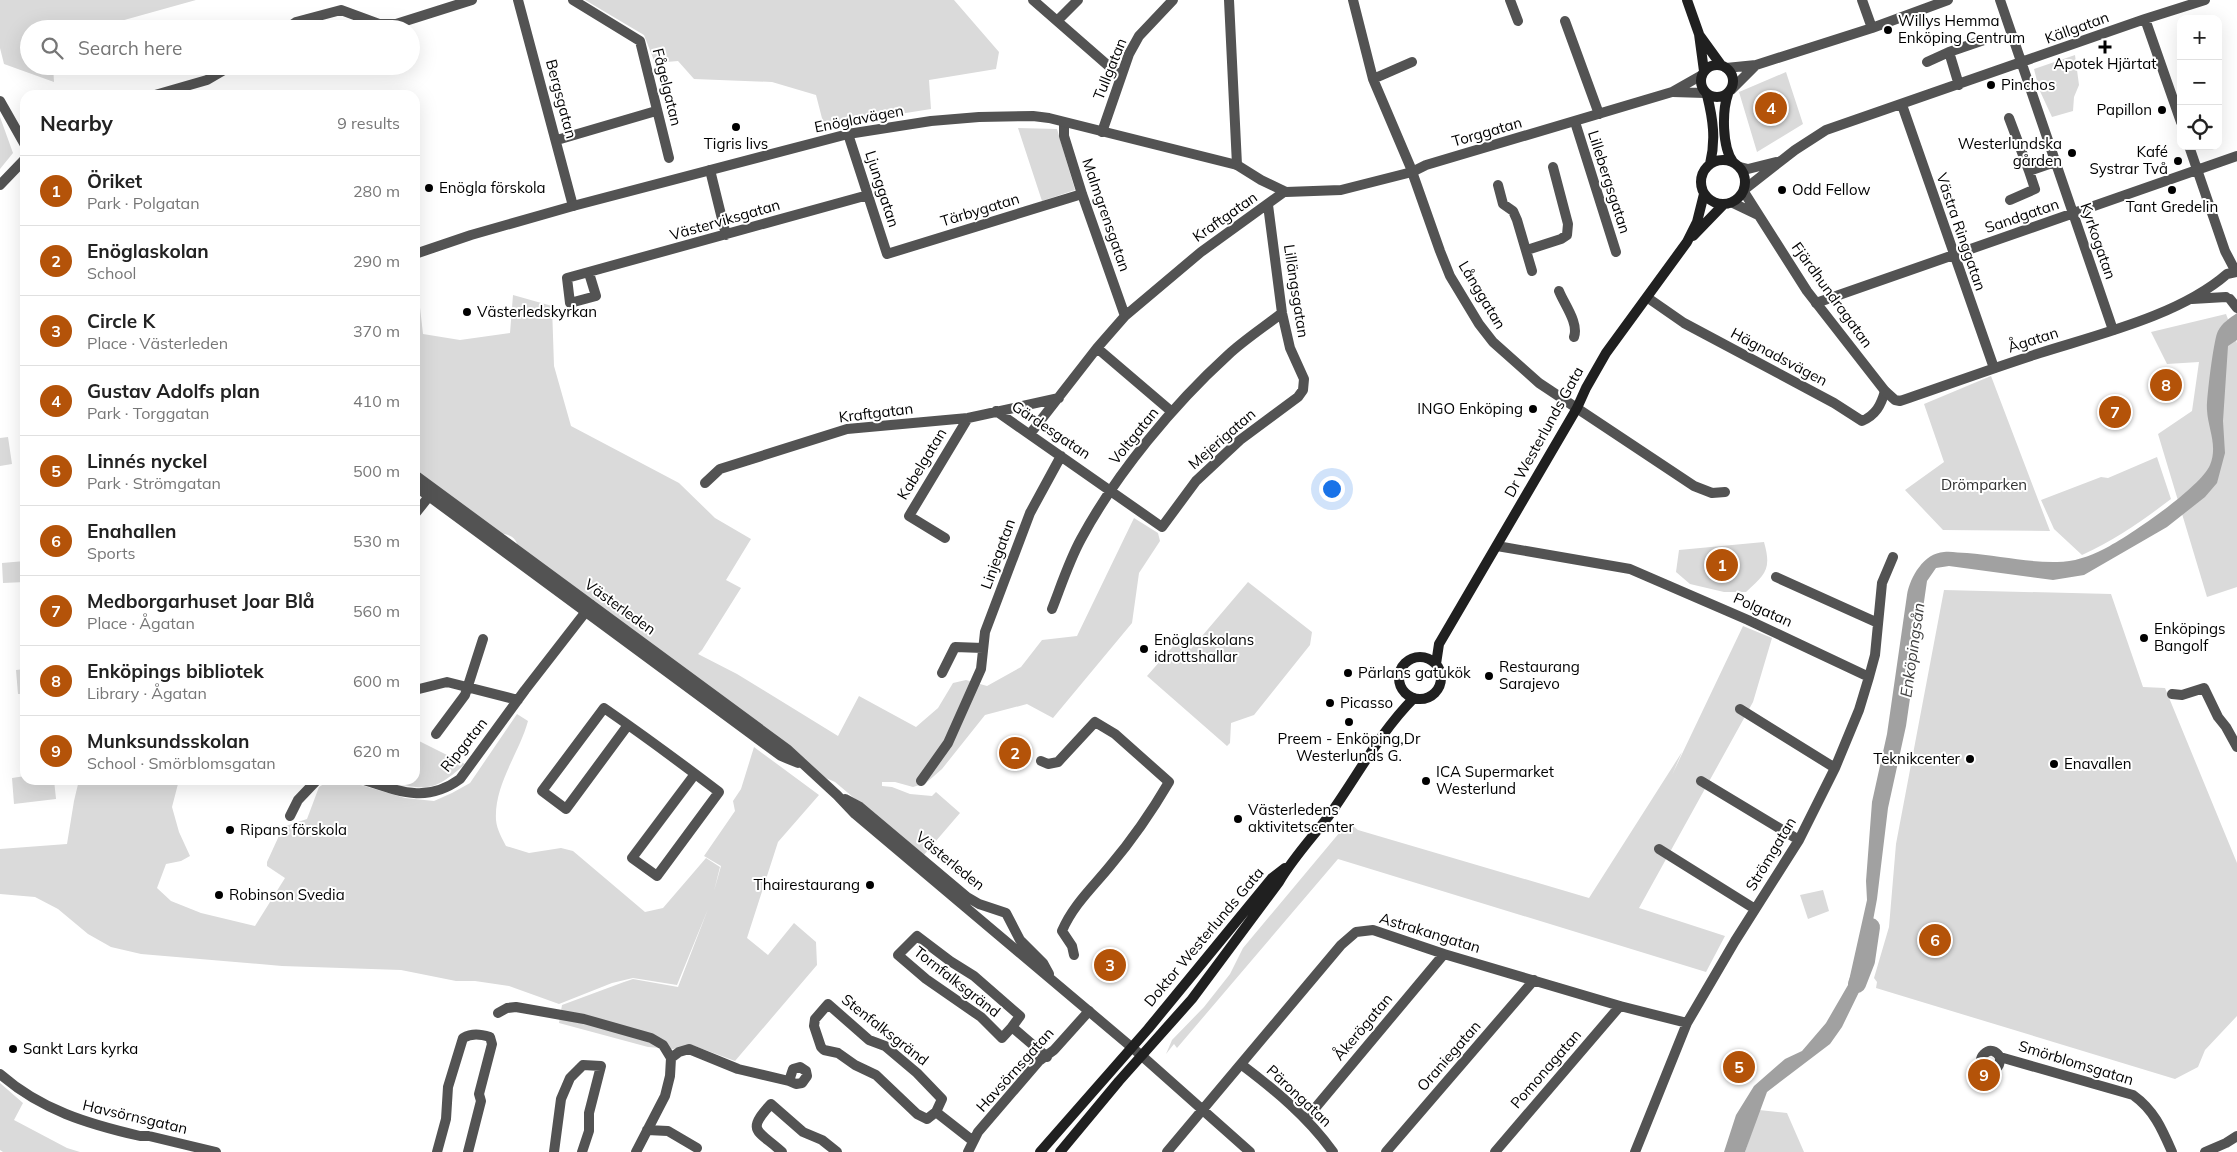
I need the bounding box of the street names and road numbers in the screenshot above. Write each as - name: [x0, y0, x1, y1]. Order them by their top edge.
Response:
- street label: Källgatan: [2042, 7, 2111, 48]
- street label: Tullgatan: [1089, 35, 1130, 102]
- street label: Fågelgatan: [649, 46, 686, 128]
- street label: Bergsgatan: [542, 57, 581, 141]
- street label: Enöglavägen: [813, 101, 905, 136]
- street label: Torggatan: [1450, 112, 1524, 151]
- street label: Lillebergsgatan: [1584, 128, 1635, 236]
- street label: Ljunggatan: [861, 148, 904, 230]
- street label: Malmgrensgatan: [1078, 156, 1135, 274]
- street label: Västra Ringgatan: [1932, 170, 1991, 293]
- street label: Kraftgatan: [1189, 187, 1261, 246]
- street label: Tärbygatan: [938, 189, 1022, 230]
- street label: Sandgatan: [1982, 194, 2061, 237]
- street label: Västerviksgatan: [668, 195, 782, 244]
- street label: Kyrkogatan: [2077, 200, 2120, 282]
- street label: Fjärdhundragatan: [1788, 238, 1877, 351]
- street label: Lillängsgatan: [1280, 243, 1313, 339]
- street label: Långgatan: [1455, 257, 1510, 332]
- street label: Ågatan: [2005, 321, 2061, 357]
- street label: Hägnadsvägen: [1728, 323, 1831, 390]
- street label: Dr Westerlunds Gata: [1500, 363, 1587, 500]
- street label: Gärdesgatan: [1008, 396, 1094, 463]
- street label: Kraftgatan: [838, 399, 914, 426]
- street label: Voltgatan: [1105, 403, 1162, 468]
- street label: Mejerigatan: [1184, 404, 1259, 473]
- street label: Kabelgatan: [893, 424, 950, 503]
- street label: Linjegatan: [976, 516, 1019, 592]
- street label: Västerleden: [581, 574, 660, 639]
- street label: Polgatan: [1731, 588, 1796, 631]
- street label: Ripgatan: [436, 714, 491, 776]
- street label: Strömgatan: [1741, 813, 1800, 894]
- street label: Västerleden: [912, 827, 989, 894]
- street label: Doktor Westerlunds Gata: [1140, 863, 1267, 1010]
- street label: Astrakangatan: [1377, 908, 1483, 957]
- street label: Tornfalksgränd: [910, 942, 1004, 1021]
- street label: Åkerögatan: [1328, 989, 1396, 1064]
- street label: Stenfalksgränd: [838, 990, 933, 1070]
- street label: Oraniegatan: [1413, 1016, 1485, 1095]
- street label: Havsörnsgatan: [972, 1024, 1057, 1116]
- street label: Pomonagatan: [1506, 1025, 1585, 1112]
- street label: Smörblomsgatan: [2016, 1036, 2136, 1089]
- street label: Pärongatan: [1263, 1061, 1336, 1131]
- street label: Havsörnsgatan: [81, 1095, 189, 1138]

